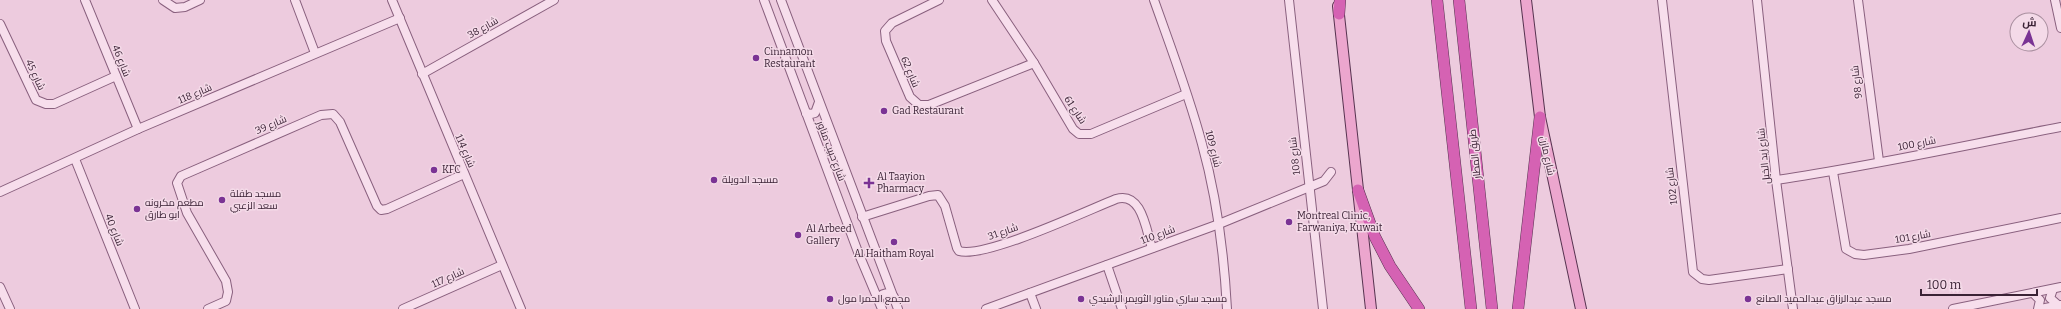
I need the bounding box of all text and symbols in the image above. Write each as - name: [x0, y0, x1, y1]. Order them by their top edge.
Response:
- north arrow: [2009, 12, 2049, 52]
- street label: شارع 38: [466, 15, 500, 41]
- text: ش: [2022, 16, 2037, 29]
- street label: شارع 46: [109, 43, 133, 79]
- place label: Cinnamon Restaurant: [764, 46, 816, 70]
- marker: Cinnamon Restaurant: [751, 53, 761, 63]
- street label: شارع 62: [898, 55, 922, 89]
- street label: شارع 45: [23, 58, 47, 92]
- street label: شارع 98: [1849, 65, 1865, 99]
- street label: شارع 118: [176, 82, 214, 106]
- street label: شارع 61: [1061, 94, 1089, 126]
- place label: Gad Restaurant: [892, 105, 964, 117]
- marker: Gad Restaurant: [879, 106, 889, 116]
- street label: شارع 39: [253, 113, 289, 137]
- street label: شارع حبيب مناور: [814, 118, 848, 183]
- street label: شارع زيد الخيل: [1755, 127, 1773, 185]
- street label: طريق المطار: [1466, 128, 1484, 181]
- street label: شارع 109: [1203, 129, 1223, 169]
- street label: شارع 114: [453, 132, 477, 170]
- street label: شارع 100: [1897, 134, 1937, 154]
- street label: شارع مازن: [1537, 135, 1557, 177]
- street label: شارع 108: [1287, 137, 1303, 175]
- place label: KFC: [442, 164, 461, 176]
- marker: KFC: [429, 165, 439, 175]
- street label: شارع 102: [1664, 167, 1680, 205]
- place label: Al Taayion Pharmacy: [877, 171, 926, 195]
- place label: مسجد الدويلة: [722, 174, 778, 186]
- marker: مسجد الدويلة: [709, 175, 719, 185]
- marker: Al Taayion Pharmacy: [864, 178, 874, 188]
- place label: مسجد طفلة سعد الزعبي: [230, 188, 281, 213]
- marker: مسجد طفلة سعد الزعبي: [217, 195, 227, 205]
- place label: مطعم مكرونه ابو طارق: [145, 197, 204, 221]
- marker: مطعم مكرونه ابو طارق: [132, 204, 142, 214]
- place label: Montreal Clinic, Farwaniya, Kuwait: [1297, 210, 1383, 234]
- street label: شارع 40: [102, 212, 126, 248]
- marker: Montreal Clinic, Farwaniya, Kuwait: [1284, 217, 1294, 227]
- street label: شارع 31: [986, 221, 1020, 243]
- place label: Al Arbeed Gallery: [806, 223, 852, 247]
- street label: شارع 110: [1139, 223, 1177, 247]
- street label: شارع 101: [1894, 228, 1932, 246]
- marker: Al Arbeed Gallery: [793, 230, 803, 240]
- marker: Al Haitham Royal: [889, 237, 899, 247]
- place label: Al Haitham Royal: [854, 248, 934, 260]
- street label: شارع 117: [430, 266, 466, 290]
- scale bar: [1921, 271, 2037, 297]
- text: 100 m: [1927, 278, 1962, 292]
- place label: مجمع الحمرا مول: [838, 293, 910, 305]
- place label: مسجد ساري مناور الثويمر الرشيدي: [1089, 293, 1227, 306]
- place label: مسجد عبدالرزاق عبدالحميد الصانع: [1756, 293, 1892, 305]
- marker: مجمع الحمرا مول: [825, 294, 835, 304]
- marker: مسجد ساري مناور الثويمر الرشيدي: [1076, 294, 1086, 304]
- marker: مسجد عبدالرزاق عبدالحميد الصانع: [1743, 294, 1753, 304]

